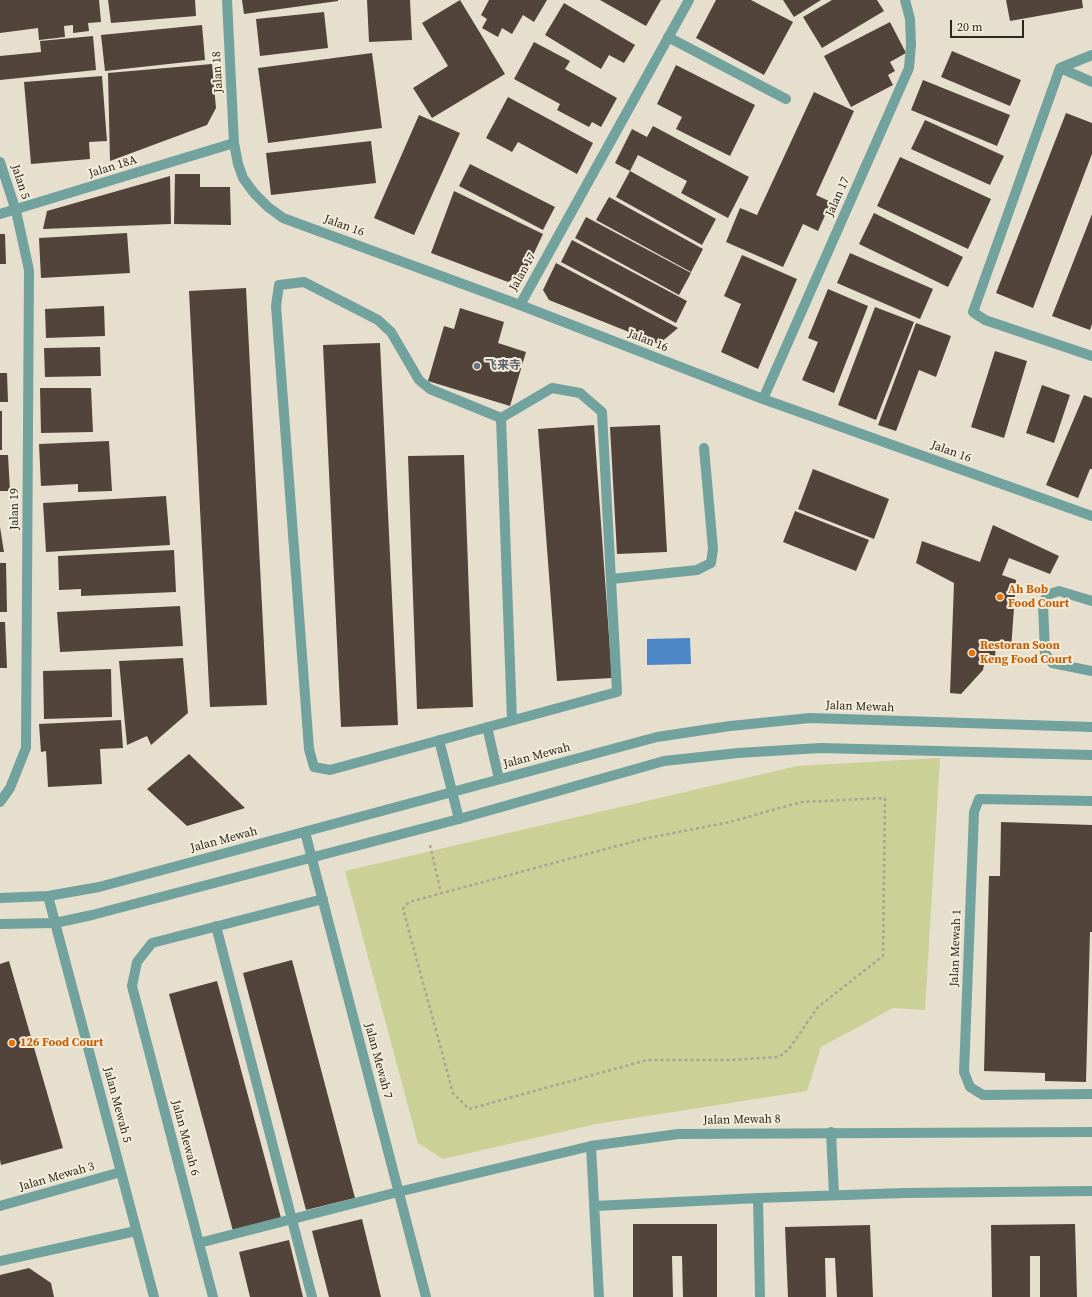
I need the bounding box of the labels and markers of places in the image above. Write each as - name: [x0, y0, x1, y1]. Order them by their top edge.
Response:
- place label: 飞来寺: [485, 359, 521, 373]
- marker: 飞来寺: [472, 361, 482, 371]
- place label: Ah Bob Food Court: [1008, 583, 1069, 611]
- marker: Ah Bob Food Court: [995, 592, 1005, 602]
- place label: Restoran Soon Keng Food Court: [980, 639, 1072, 667]
- marker: Restoran Soon Keng Food Court: [967, 648, 977, 658]
- place label: 126 Food Court: [20, 1036, 103, 1050]
- marker: 126 Food Court: [7, 1038, 17, 1048]

